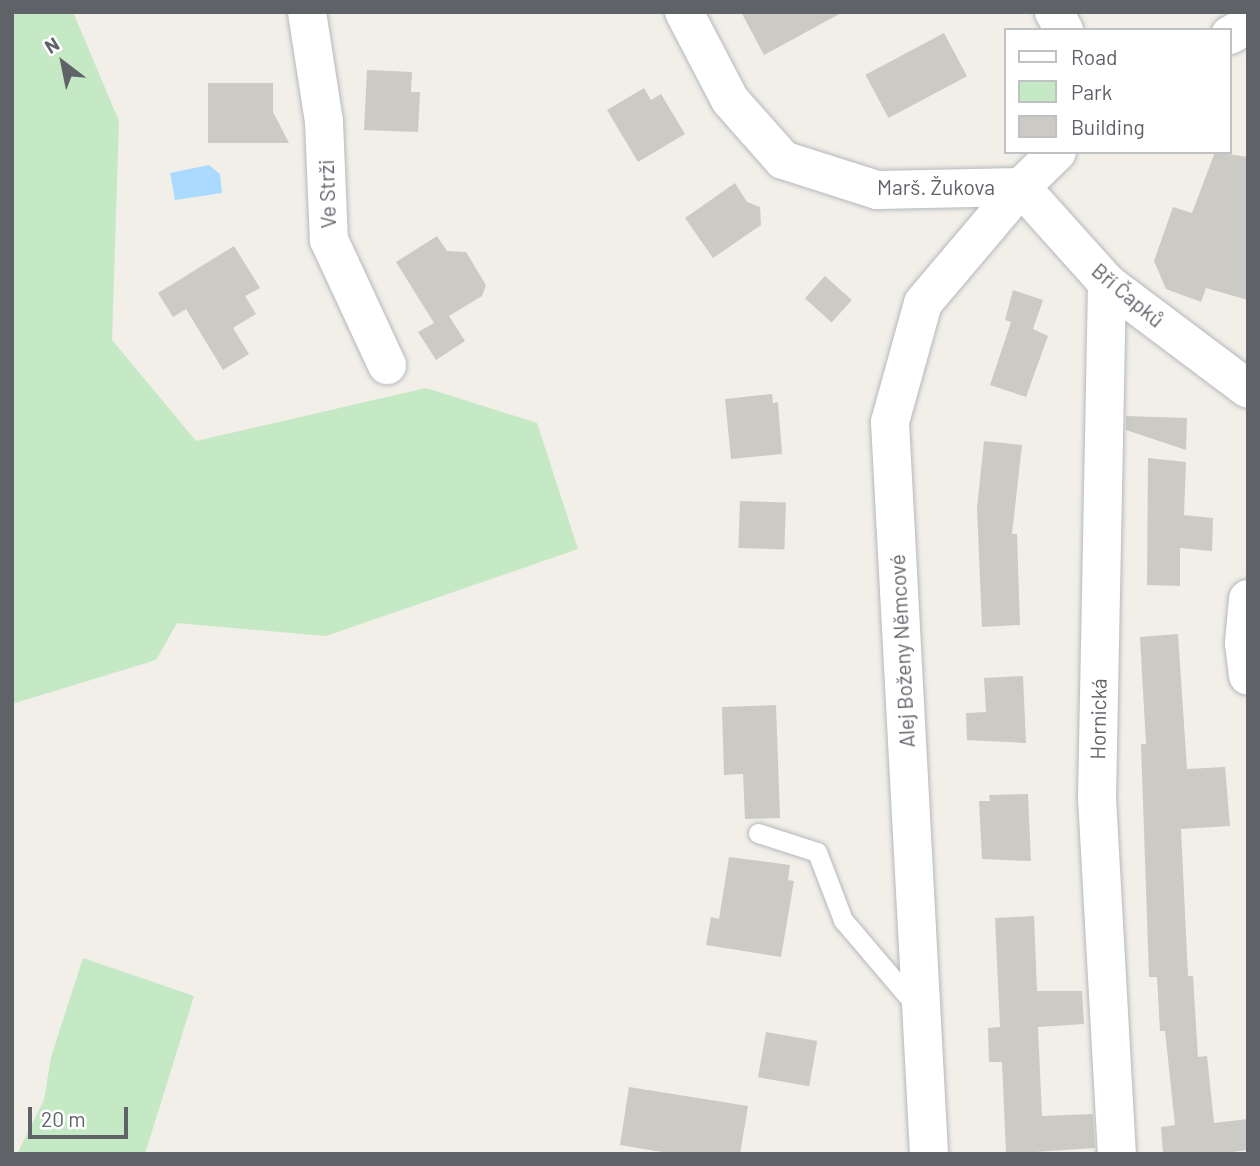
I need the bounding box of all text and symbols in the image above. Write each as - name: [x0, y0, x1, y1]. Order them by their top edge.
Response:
- north arrow: [28, 28, 98, 98]
- legend: [1004, 28, 1232, 154]
- text: N: [40, 32, 63, 58]
- text: Road: [1071, 44, 1117, 69]
- text: Park: [1071, 79, 1112, 104]
- text: Building: [1071, 114, 1145, 139]
- street label: Ve Strži: [313, 159, 341, 229]
- street label: Marš. Žukova: [877, 174, 995, 200]
- street label: Bří Čapků: [1087, 258, 1169, 332]
- street label: Alej Boženy Němcové: [884, 554, 920, 748]
- street label: Hornická: [1085, 678, 1111, 760]
- scale bar: [32, 1092, 131, 1136]
- text: 20 m: [41, 1106, 86, 1131]

